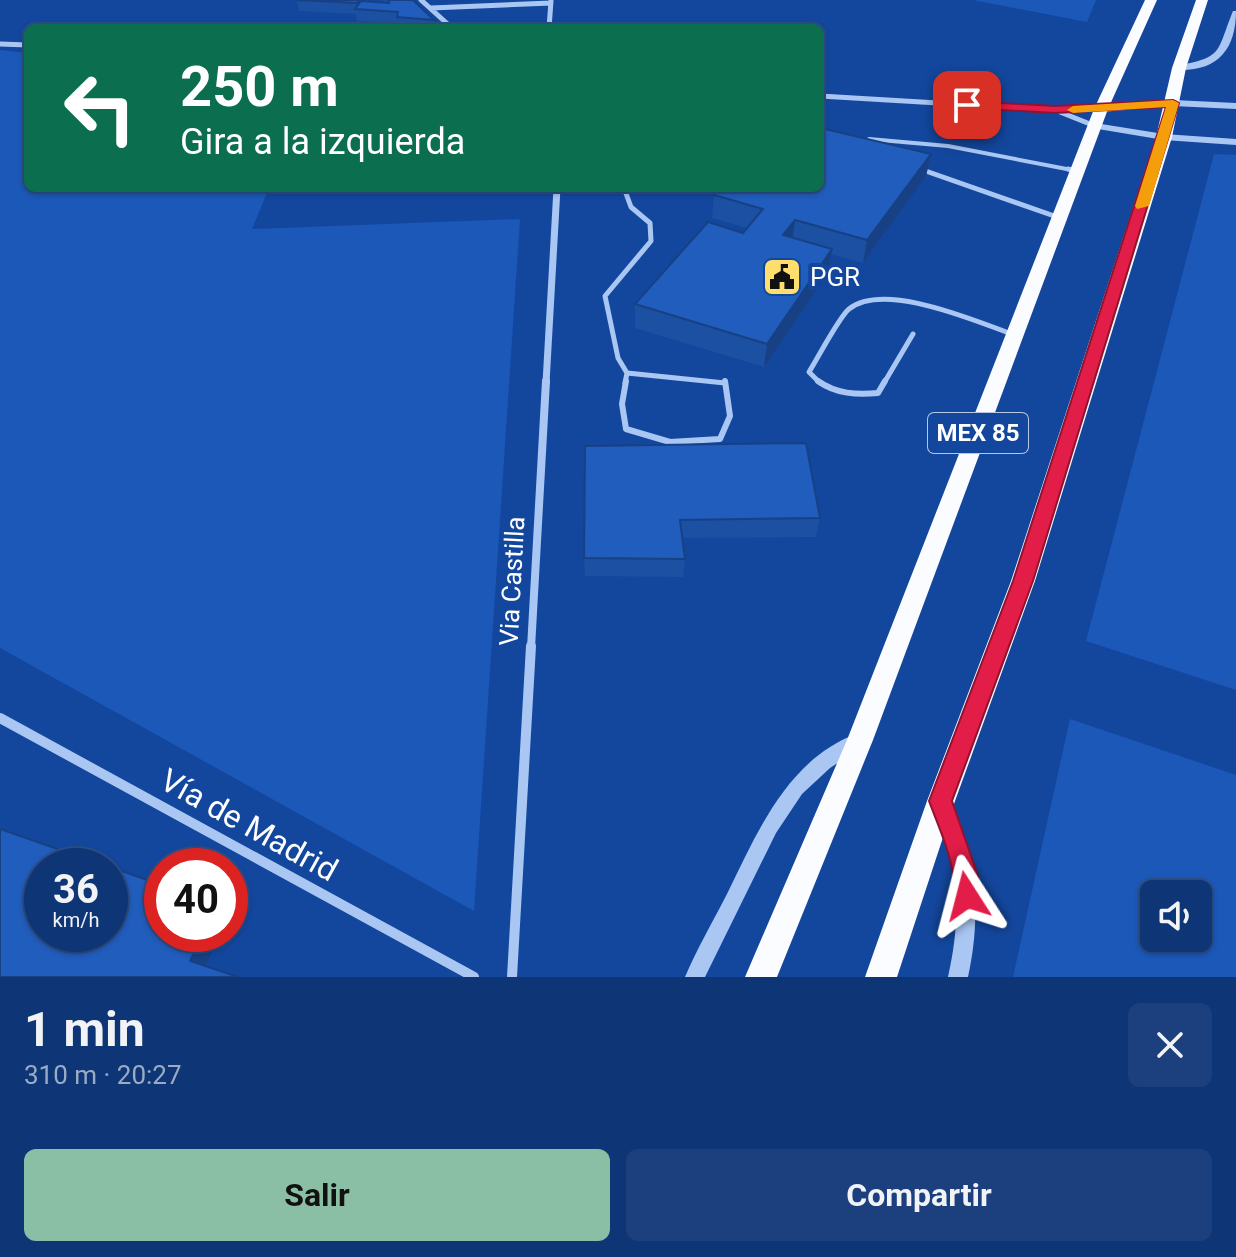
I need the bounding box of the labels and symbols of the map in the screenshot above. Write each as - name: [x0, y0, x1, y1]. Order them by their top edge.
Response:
- pin: [933, 71, 1001, 139]
- public building icon: PGR: [761, 256, 803, 298]
- place label: PGR: [810, 262, 860, 292]
- road number: MEX 85: [928, 413, 1028, 453]
- street label: Via Castilla: [494, 516, 530, 646]
- street label: Vía de Madrid: [154, 761, 344, 889]
- speed limit sign: 40: [144, 848, 248, 952]
- position arrow: [925, 854, 1009, 938]

